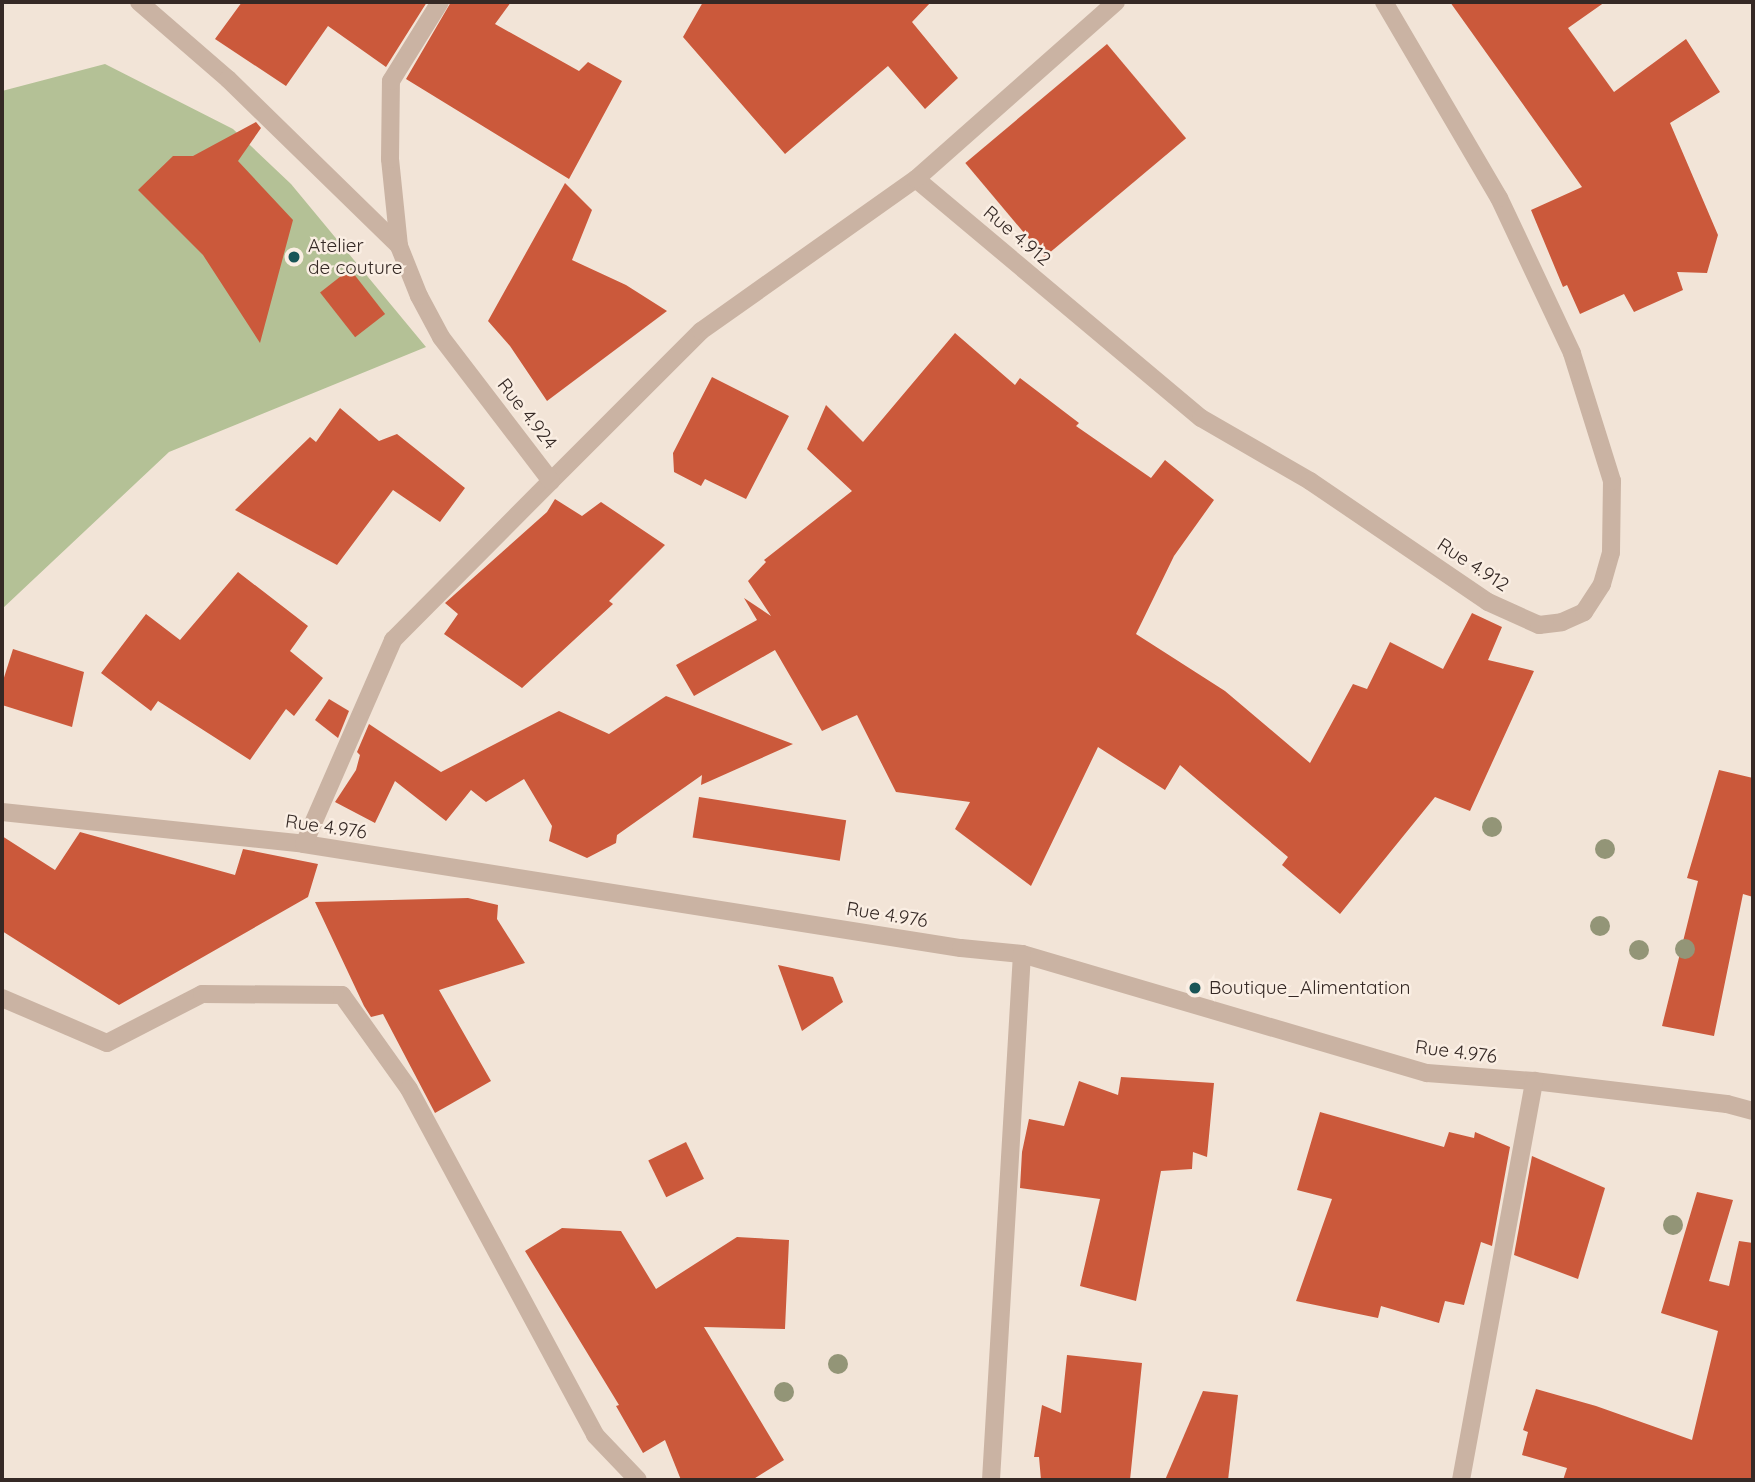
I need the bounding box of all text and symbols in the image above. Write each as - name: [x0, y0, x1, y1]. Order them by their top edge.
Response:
- street label: Rue 4.912: [979, 201, 1055, 271]
- place label: Atelier de couture: [308, 235, 402, 279]
- marker: Atelier de couture: [286, 249, 302, 265]
- street label: Rue 4.924: [492, 374, 562, 454]
- street label: Rue 4.912: [1433, 533, 1513, 597]
- street label: Rue 4.976: [284, 810, 368, 844]
- street label: Rue 4.976: [845, 897, 929, 933]
- place label: Boutique_Alimentation: [1209, 977, 1411, 999]
- marker: Boutique_Alimentation: [1187, 980, 1203, 996]
- street label: Rue 4.976: [1414, 1036, 1498, 1068]

